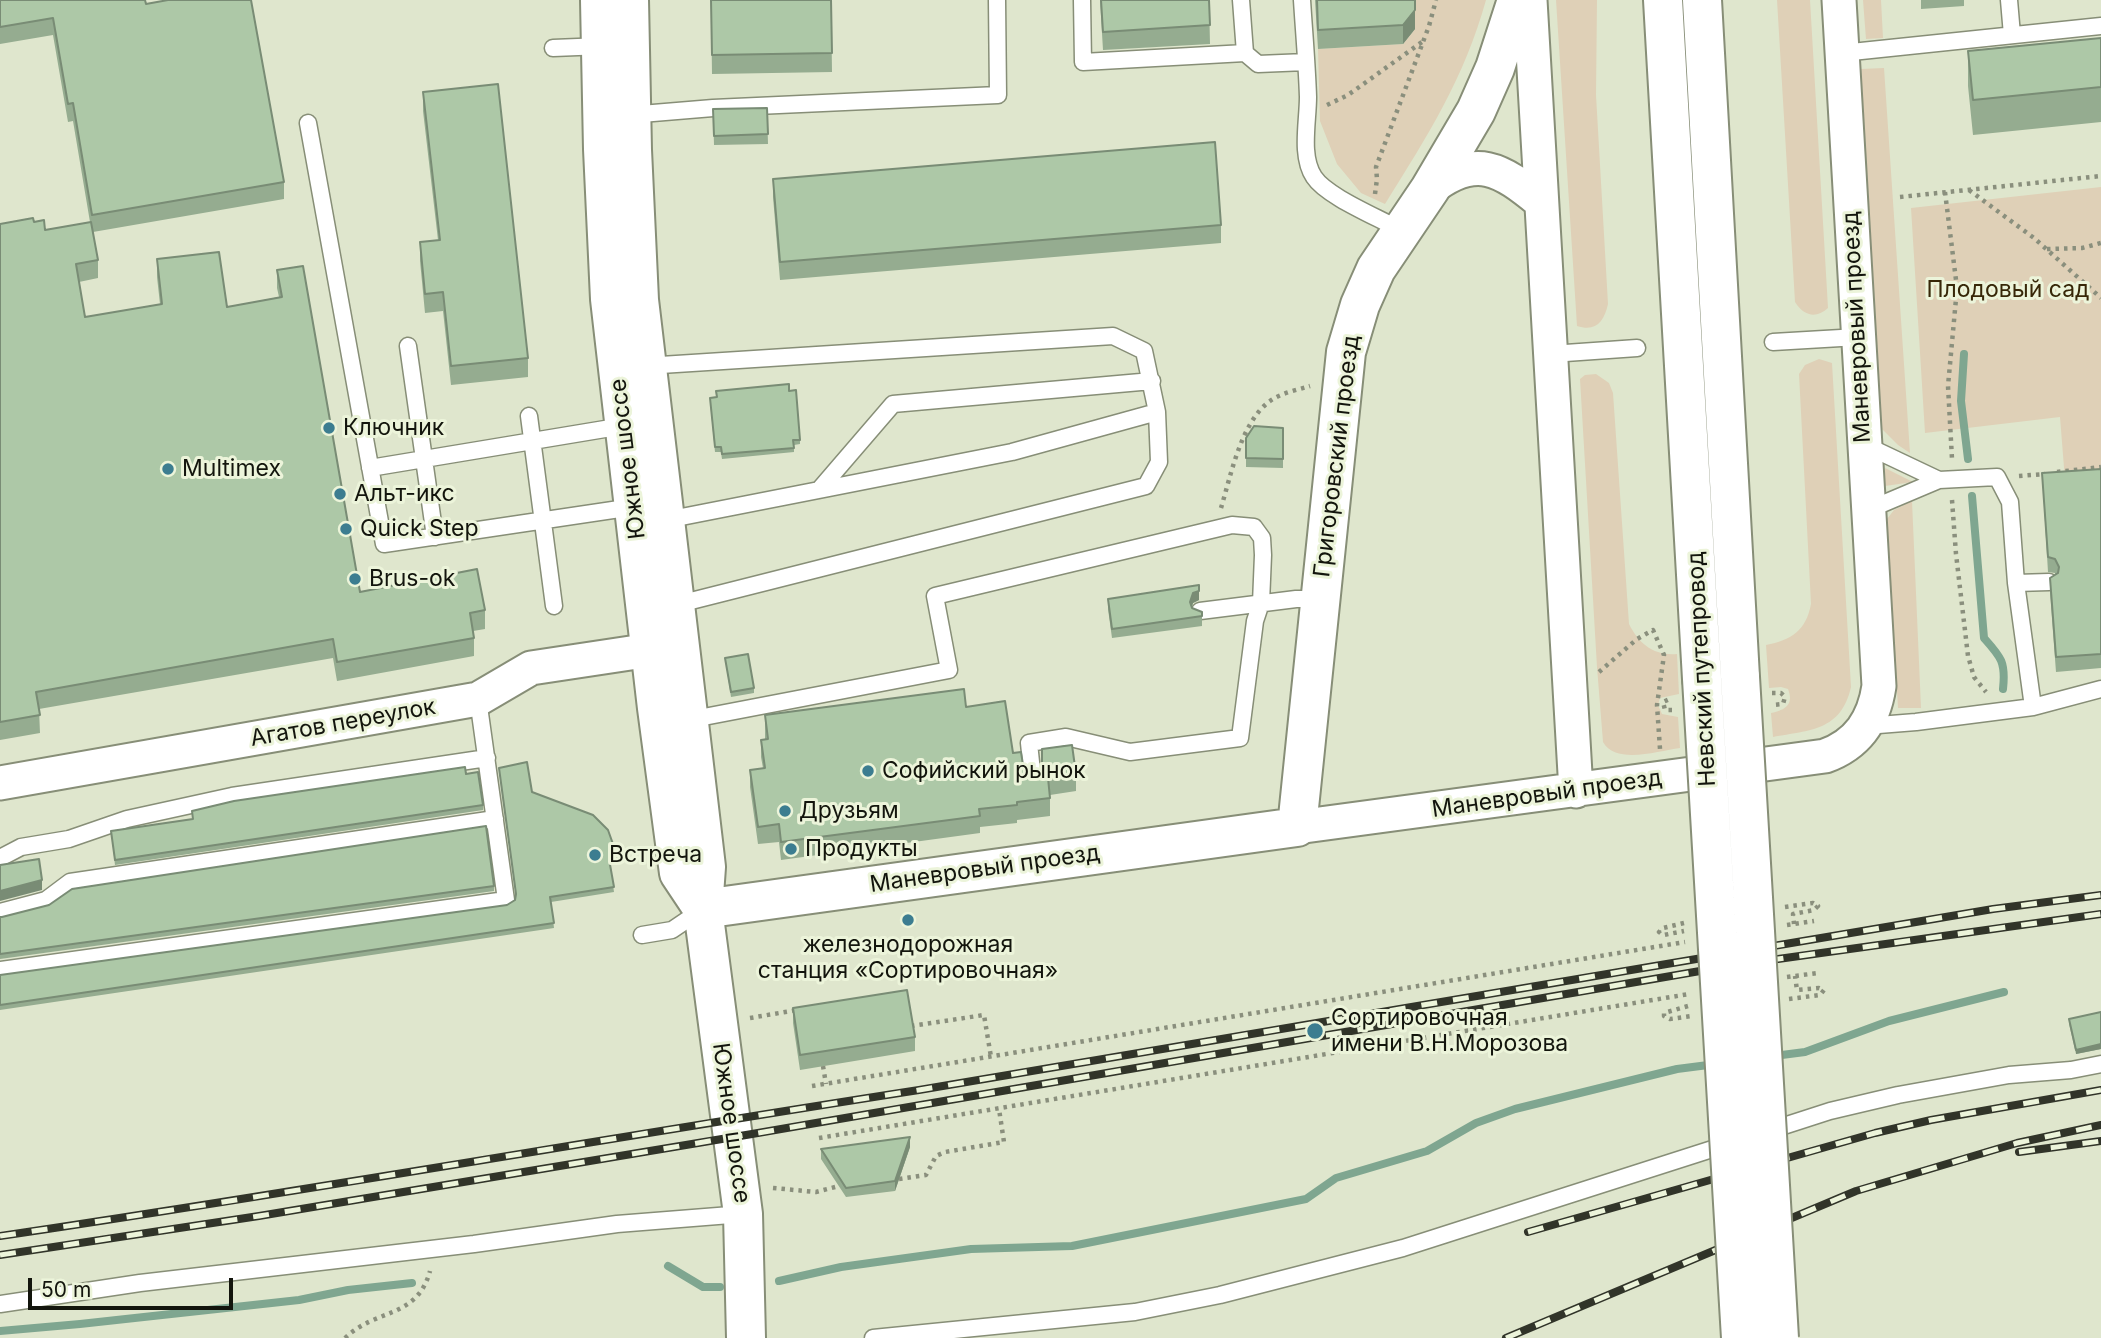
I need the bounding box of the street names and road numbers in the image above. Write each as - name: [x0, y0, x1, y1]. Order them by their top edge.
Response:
- street label: Маневровый проезд: [1837, 210, 1877, 444]
- street label: Григоровский проезд: [1308, 333, 1366, 579]
- street label: Южное шоссе: [604, 377, 652, 541]
- street label: Невский путепровод: [1682, 551, 1722, 787]
- street label: Агатов переулок: [248, 693, 438, 753]
- street label: Маневровый проезд: [1430, 764, 1664, 824]
- street label: Маневровый проезд: [868, 839, 1102, 899]
- street label: Южное шоссе: [706, 1041, 756, 1205]

